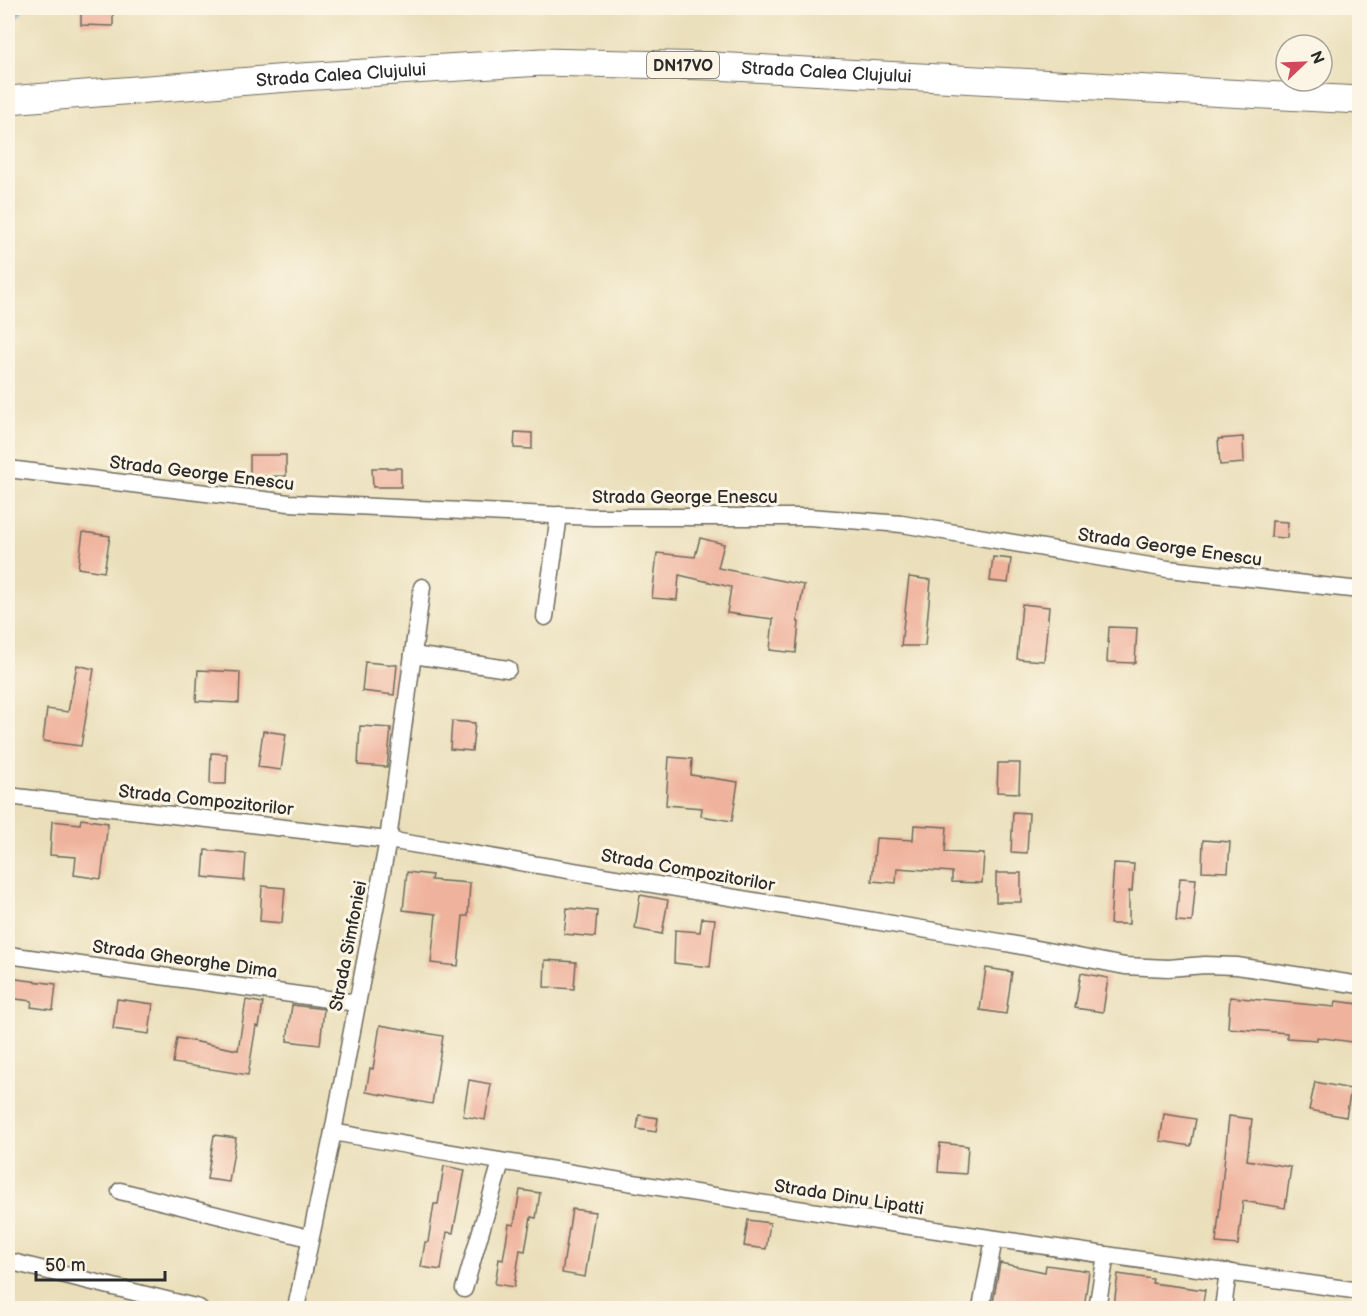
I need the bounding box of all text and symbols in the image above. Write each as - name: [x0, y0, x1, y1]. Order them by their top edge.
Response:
- north arrow: [1274, 33, 1334, 93]
- text: N: [1305, 48, 1328, 67]
- road number: DN17VO: [647, 52, 719, 78]
- street label: Strada Calea Clujului: [741, 58, 912, 87]
- street label: Strada Calea Clujului: [255, 59, 427, 91]
- street label: Strada George Enescu: [108, 452, 295, 495]
- street label: Strada George Enescu: [592, 487, 778, 508]
- street label: Strada George Enescu: [1076, 524, 1263, 571]
- street label: Strada Compozitorilor: [117, 781, 295, 820]
- street label: Strada Compozitorilor: [599, 845, 777, 896]
- street label: Strada Simfoniei: [326, 879, 371, 1013]
- street label: Strada Gheorghe Dima: [91, 936, 279, 983]
- street label: Strada Dinu Lipatti: [773, 1175, 925, 1220]
- scale bar: [36, 1244, 165, 1282]
- text: 50 m: [45, 1255, 86, 1276]

